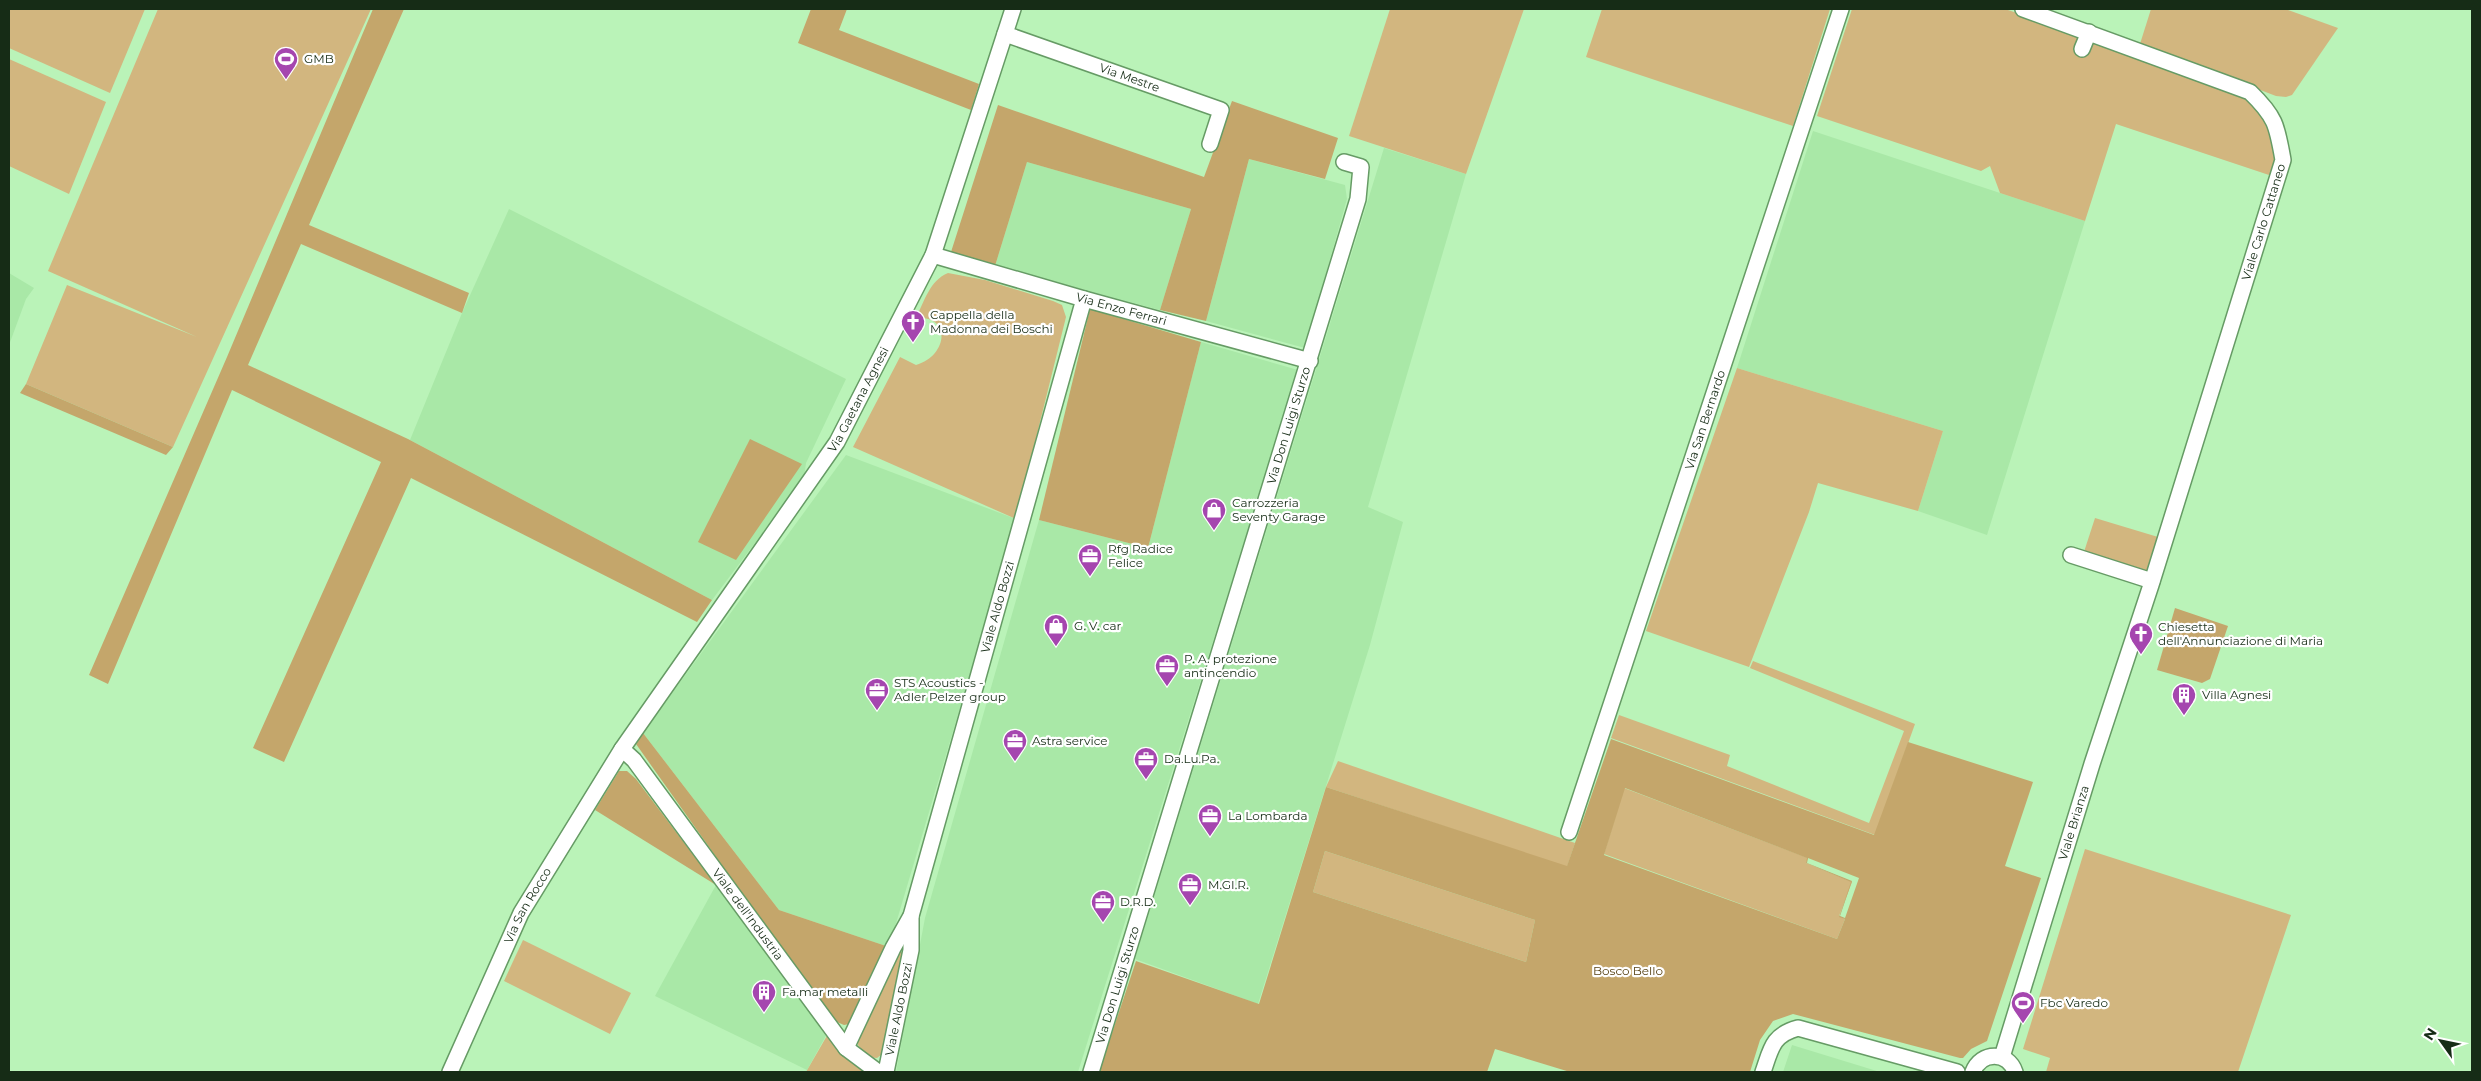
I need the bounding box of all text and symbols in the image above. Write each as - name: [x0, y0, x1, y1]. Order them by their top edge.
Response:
- sports icon: GMB: [273, 46, 299, 80]
- place label: GMB: [304, 51, 334, 66]
- street label: Via Mestre: [1097, 60, 1162, 95]
- street label: Viale Carlo Cattaneo: [2238, 162, 2288, 282]
- street label: Via Enzo Ferrari: [1074, 289, 1168, 328]
- place label: Cappella della Madonna dei Boschi: [930, 307, 1053, 336]
- church icon: Cappella della Madonna dei Boschi: [900, 309, 926, 343]
- street label: Via Gaetana Agnesi: [824, 344, 892, 455]
- street label: Via Don Luigi Sturzo: [1263, 365, 1313, 486]
- street label: Via San Bernardo: [1681, 368, 1728, 472]
- place label: Carrozzeria Seventy Garage: [1232, 495, 1326, 524]
- shop icon: Carrozzeria Seventy Garage: [1201, 497, 1227, 531]
- place label: Rfg Radice Felice: [1108, 541, 1173, 570]
- office icon: Rfg Radice Felice: [1077, 543, 1103, 577]
- street label: Viale Aldo Bozzi: [977, 559, 1017, 655]
- shop icon: G. V. car: [1043, 613, 1069, 647]
- place label: G. V. car: [1074, 618, 1122, 633]
- place label: Chiesetta dell'Annunciazione di Maria: [2158, 619, 2323, 648]
- church icon: Chiesetta dell'Annunciazione di Maria: [2128, 621, 2154, 655]
- place label: P. A. protezione antincendio: [1184, 651, 1277, 680]
- office icon: P. A. protezione antincendio: [1154, 653, 1180, 687]
- place label: STS Acoustics - Adler Pelzer group: [894, 675, 1006, 704]
- office icon: STS Acoustics - Adler Pelzer group: [864, 677, 890, 711]
- building icon: Villa Agnesi: [2171, 682, 2197, 716]
- place label: Villa Agnesi: [2202, 687, 2271, 702]
- office icon: Astra service: [1002, 728, 1028, 762]
- place label: Astra service: [1032, 733, 1108, 748]
- office icon: Da.Lu.Pa.: [1133, 746, 1159, 780]
- place label: Da.Lu.Pa.: [1164, 751, 1219, 766]
- street label: Viale Brianza: [2055, 783, 2092, 862]
- office icon: La Lombarda: [1197, 803, 1223, 837]
- place label: La Lombarda: [1228, 808, 1308, 823]
- street label: Via San Rocco: [500, 864, 554, 945]
- street label: Viale dell'Industria: [709, 865, 787, 963]
- office icon: M.GI.R.: [1177, 872, 1203, 906]
- place label: M.GI.R.: [1208, 877, 1248, 892]
- office icon: D.R.D.: [1090, 889, 1116, 923]
- place label: D.R.D.: [1120, 894, 1156, 909]
- street label: Via Don Luigi Sturzo: [1092, 924, 1142, 1045]
- street label: Viale Aldo Bozzi: [881, 961, 915, 1057]
- park label: Bosco Bello: [1593, 963, 1663, 978]
- building icon: Fa.mar metalli: [751, 979, 777, 1013]
- place label: Fa.mar metalli: [782, 984, 868, 999]
- sports icon: Fbc Varedo: [2010, 990, 2036, 1024]
- place label: Fbc Varedo: [2040, 995, 2108, 1010]
- north arrow: [2416, 1016, 2466, 1066]
- text: N: [2419, 1024, 2441, 1044]

